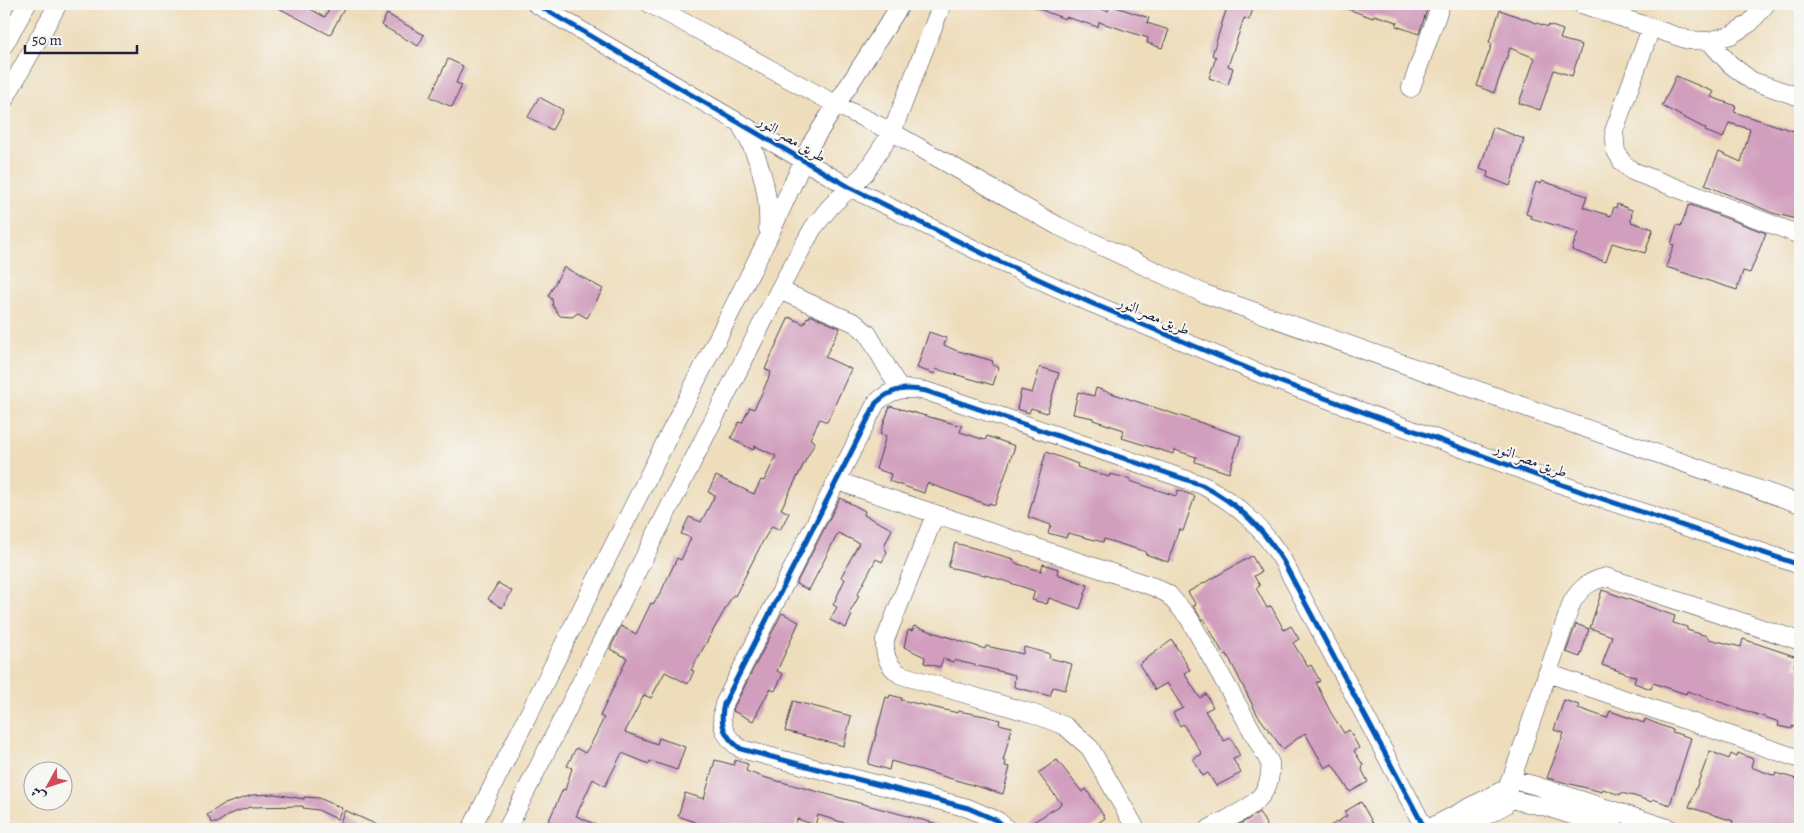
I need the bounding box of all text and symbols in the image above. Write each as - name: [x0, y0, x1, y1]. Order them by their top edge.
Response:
- scale bar: [25, 22, 138, 54]
- text: 50 m: [32, 30, 62, 50]
- street label: طريق مصر النور: [753, 110, 830, 167]
- street label: طريق مصر النور: [1113, 291, 1193, 340]
- street label: طريق مصر النور: [1490, 437, 1570, 482]
- north arrow: [22, 760, 72, 810]
- text: ش: [27, 783, 50, 805]

